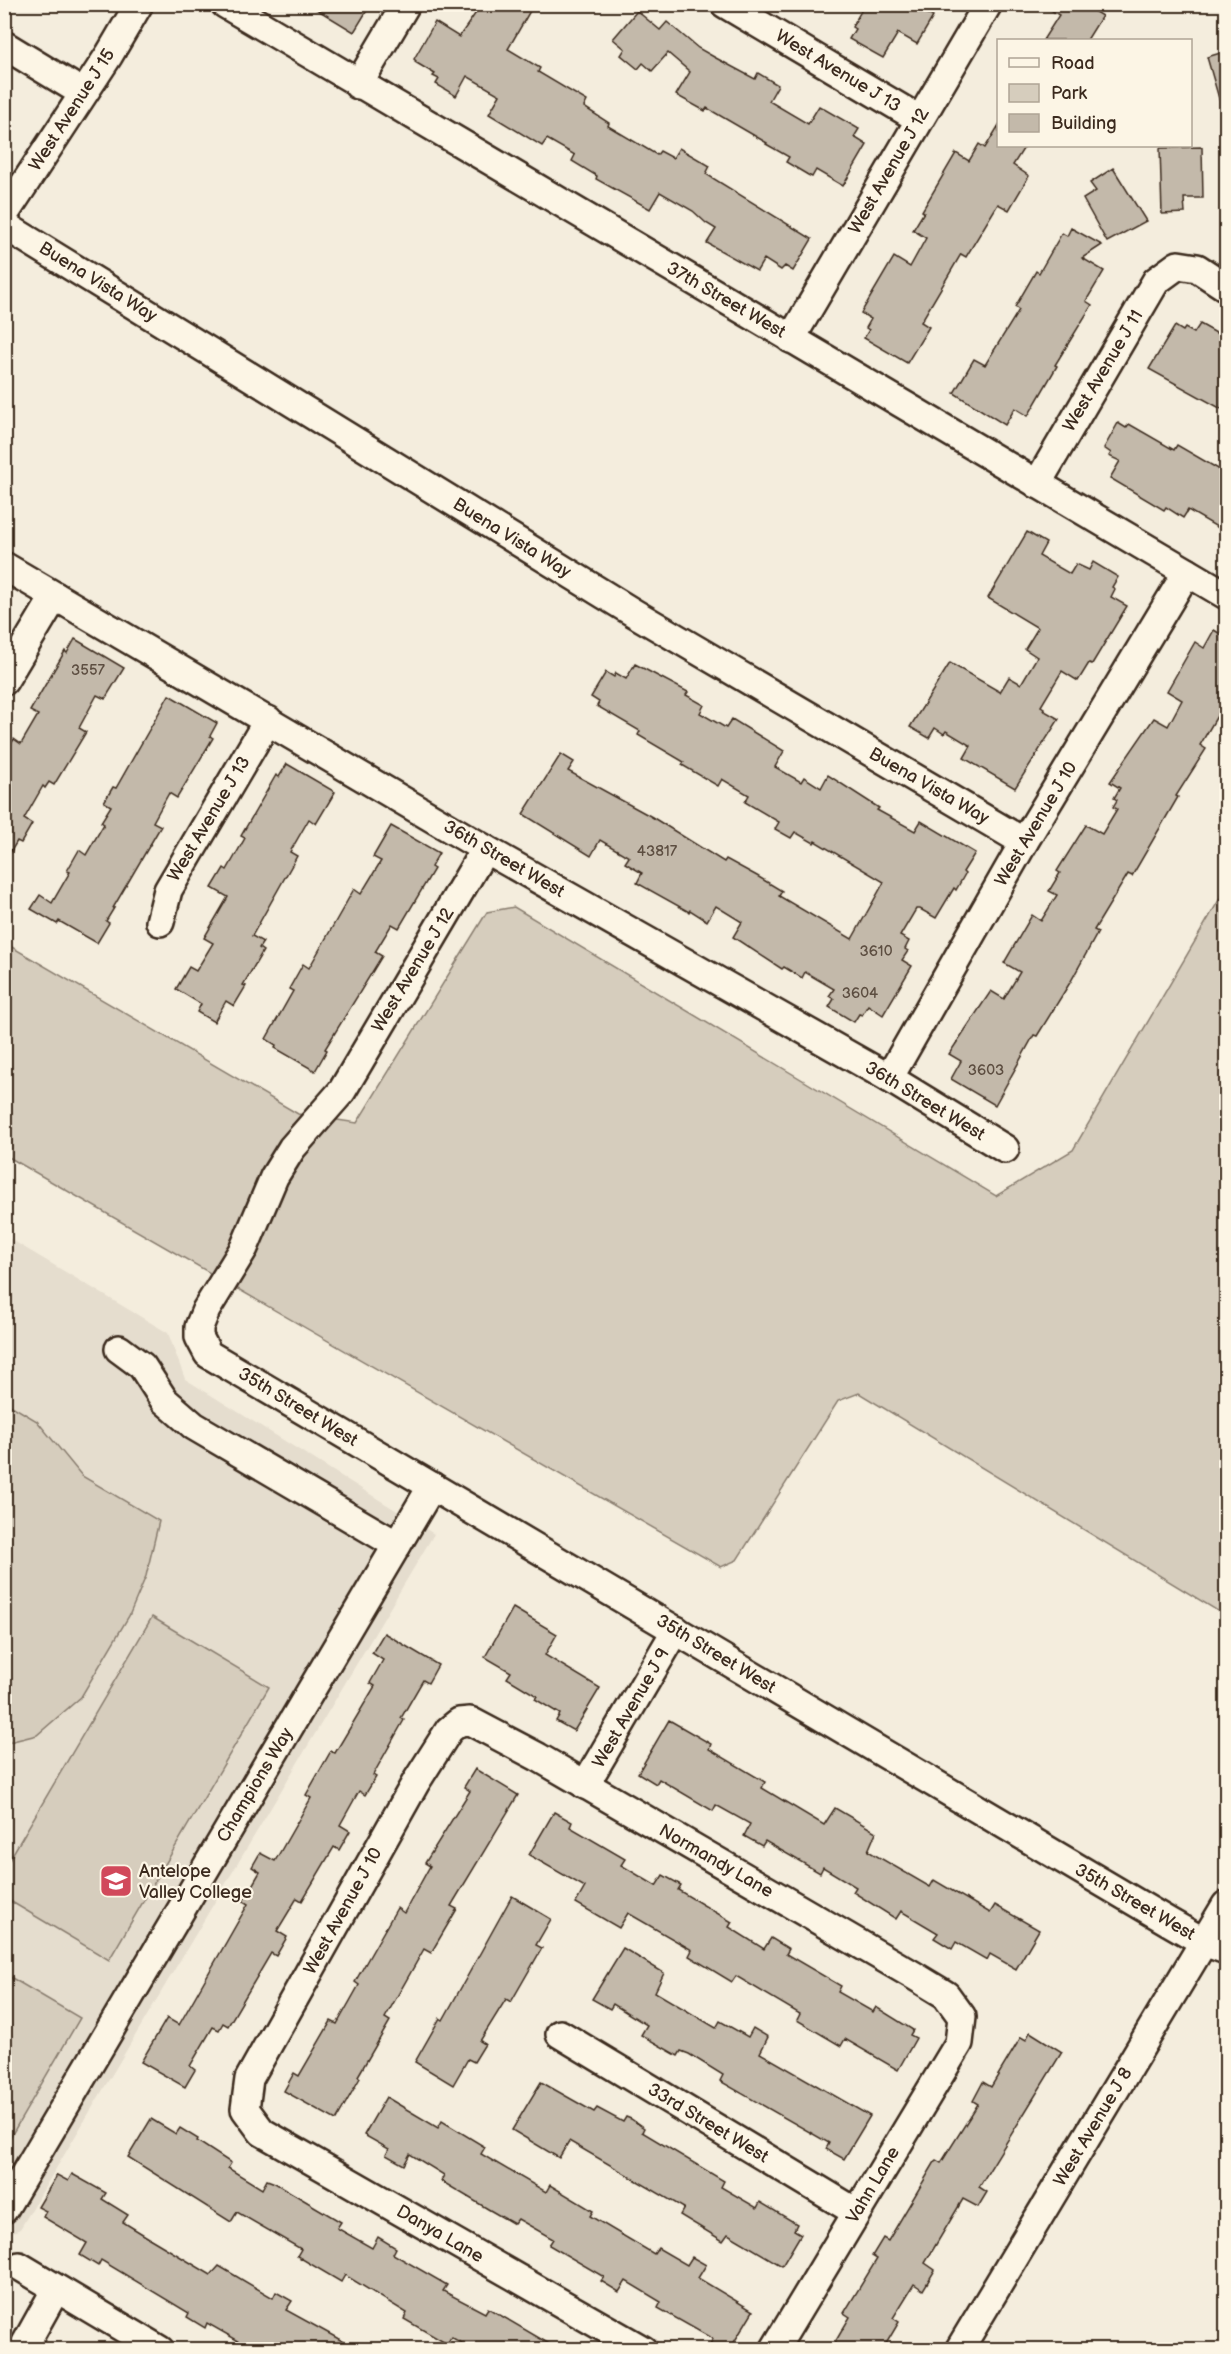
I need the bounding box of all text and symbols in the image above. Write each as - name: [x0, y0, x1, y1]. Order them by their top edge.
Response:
- street label: West Avenue J 13: [772, 25, 904, 117]
- legend: [997, 39, 1192, 147]
- street label: West Avenue J 15: [25, 45, 119, 175]
- text: Road: [1051, 53, 1095, 74]
- text: Park: [1051, 83, 1087, 104]
- street label: West Avenue J 12: [844, 104, 934, 238]
- text: Building: [1051, 113, 1117, 134]
- street label: Buena Vista Way: [35, 237, 162, 327]
- street label: 37th Street West: [663, 257, 790, 343]
- street label: West Avenue J 11: [1058, 306, 1148, 436]
- street label: Buena Vista Way: [449, 493, 576, 583]
- house number: 3557: [71, 661, 106, 680]
- street label: Buena Vista Way: [865, 743, 993, 829]
- street label: West Avenue J 13: [163, 753, 255, 885]
- street label: West Avenue J 10: [990, 758, 1082, 890]
- street label: 36th Street West: [440, 816, 569, 902]
- house number: 43817: [637, 842, 678, 861]
- street label: West Avenue J 12: [367, 903, 459, 1036]
- house number: 3610: [859, 942, 893, 961]
- house number: 3604: [842, 984, 878, 1003]
- street label: 36th Street West: [861, 1057, 989, 1145]
- house number: 3603: [968, 1061, 1004, 1080]
- street label: 35th Street West: [235, 1363, 362, 1451]
- street label: 35th Street West: [653, 1610, 780, 1698]
- street label: West Avenue J 9: [588, 1644, 674, 1772]
- street label: Champions Way: [213, 1723, 298, 1846]
- street label: Normandy Lane: [655, 1820, 777, 1902]
- street label: West Avenue J 10: [299, 1844, 387, 1978]
- street label: 35th Street West: [1071, 1859, 1199, 1945]
- place label: Antelope Valley College: [139, 1861, 252, 1903]
- school or university icon: Antelope Valley College: [98, 1863, 134, 1899]
- street label: West Avenue J 8: [1049, 2064, 1137, 2190]
- street label: 33rd Street West: [644, 2079, 773, 2168]
- street label: Vahn Lane: [842, 2143, 904, 2227]
- street label: Danya Lane: [393, 2201, 487, 2267]

